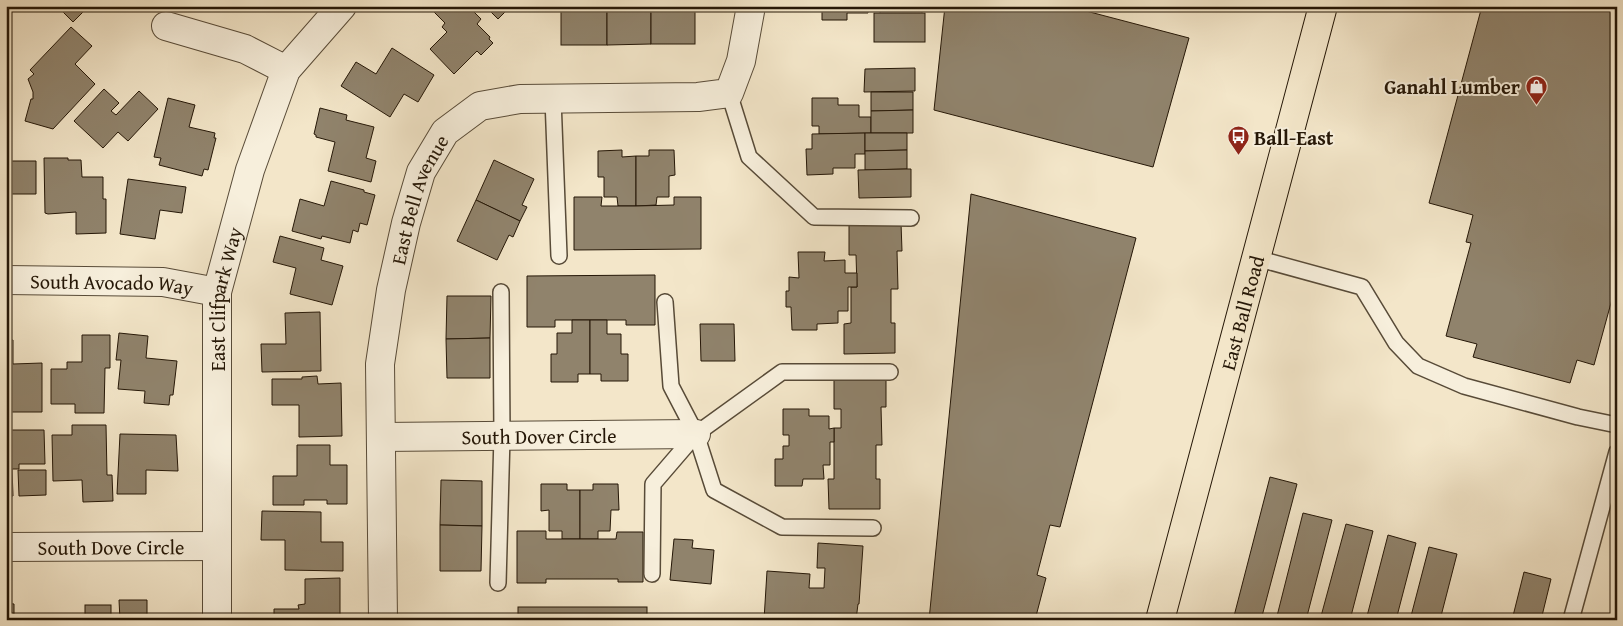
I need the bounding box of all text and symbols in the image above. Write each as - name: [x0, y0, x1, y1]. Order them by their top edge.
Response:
- place label: Ganahl Lumber: [1384, 72, 1520, 101]
- shop icon: Ganahl Lumber: [1524, 74, 1548, 105]
- place label: Ball-East: [1254, 123, 1334, 152]
- bus stop icon: Ball-East: [1226, 125, 1250, 156]
- street label: East Bell Avenue: [383, 129, 455, 267]
- street label: East Clifpark Way: [203, 223, 249, 371]
- street label: East Ball Road: [1213, 252, 1271, 373]
- street label: South Avocado Way: [30, 266, 196, 302]
- street label: South Dover Circle: [461, 420, 617, 451]
- street label: South Dove Circle: [38, 532, 184, 561]

